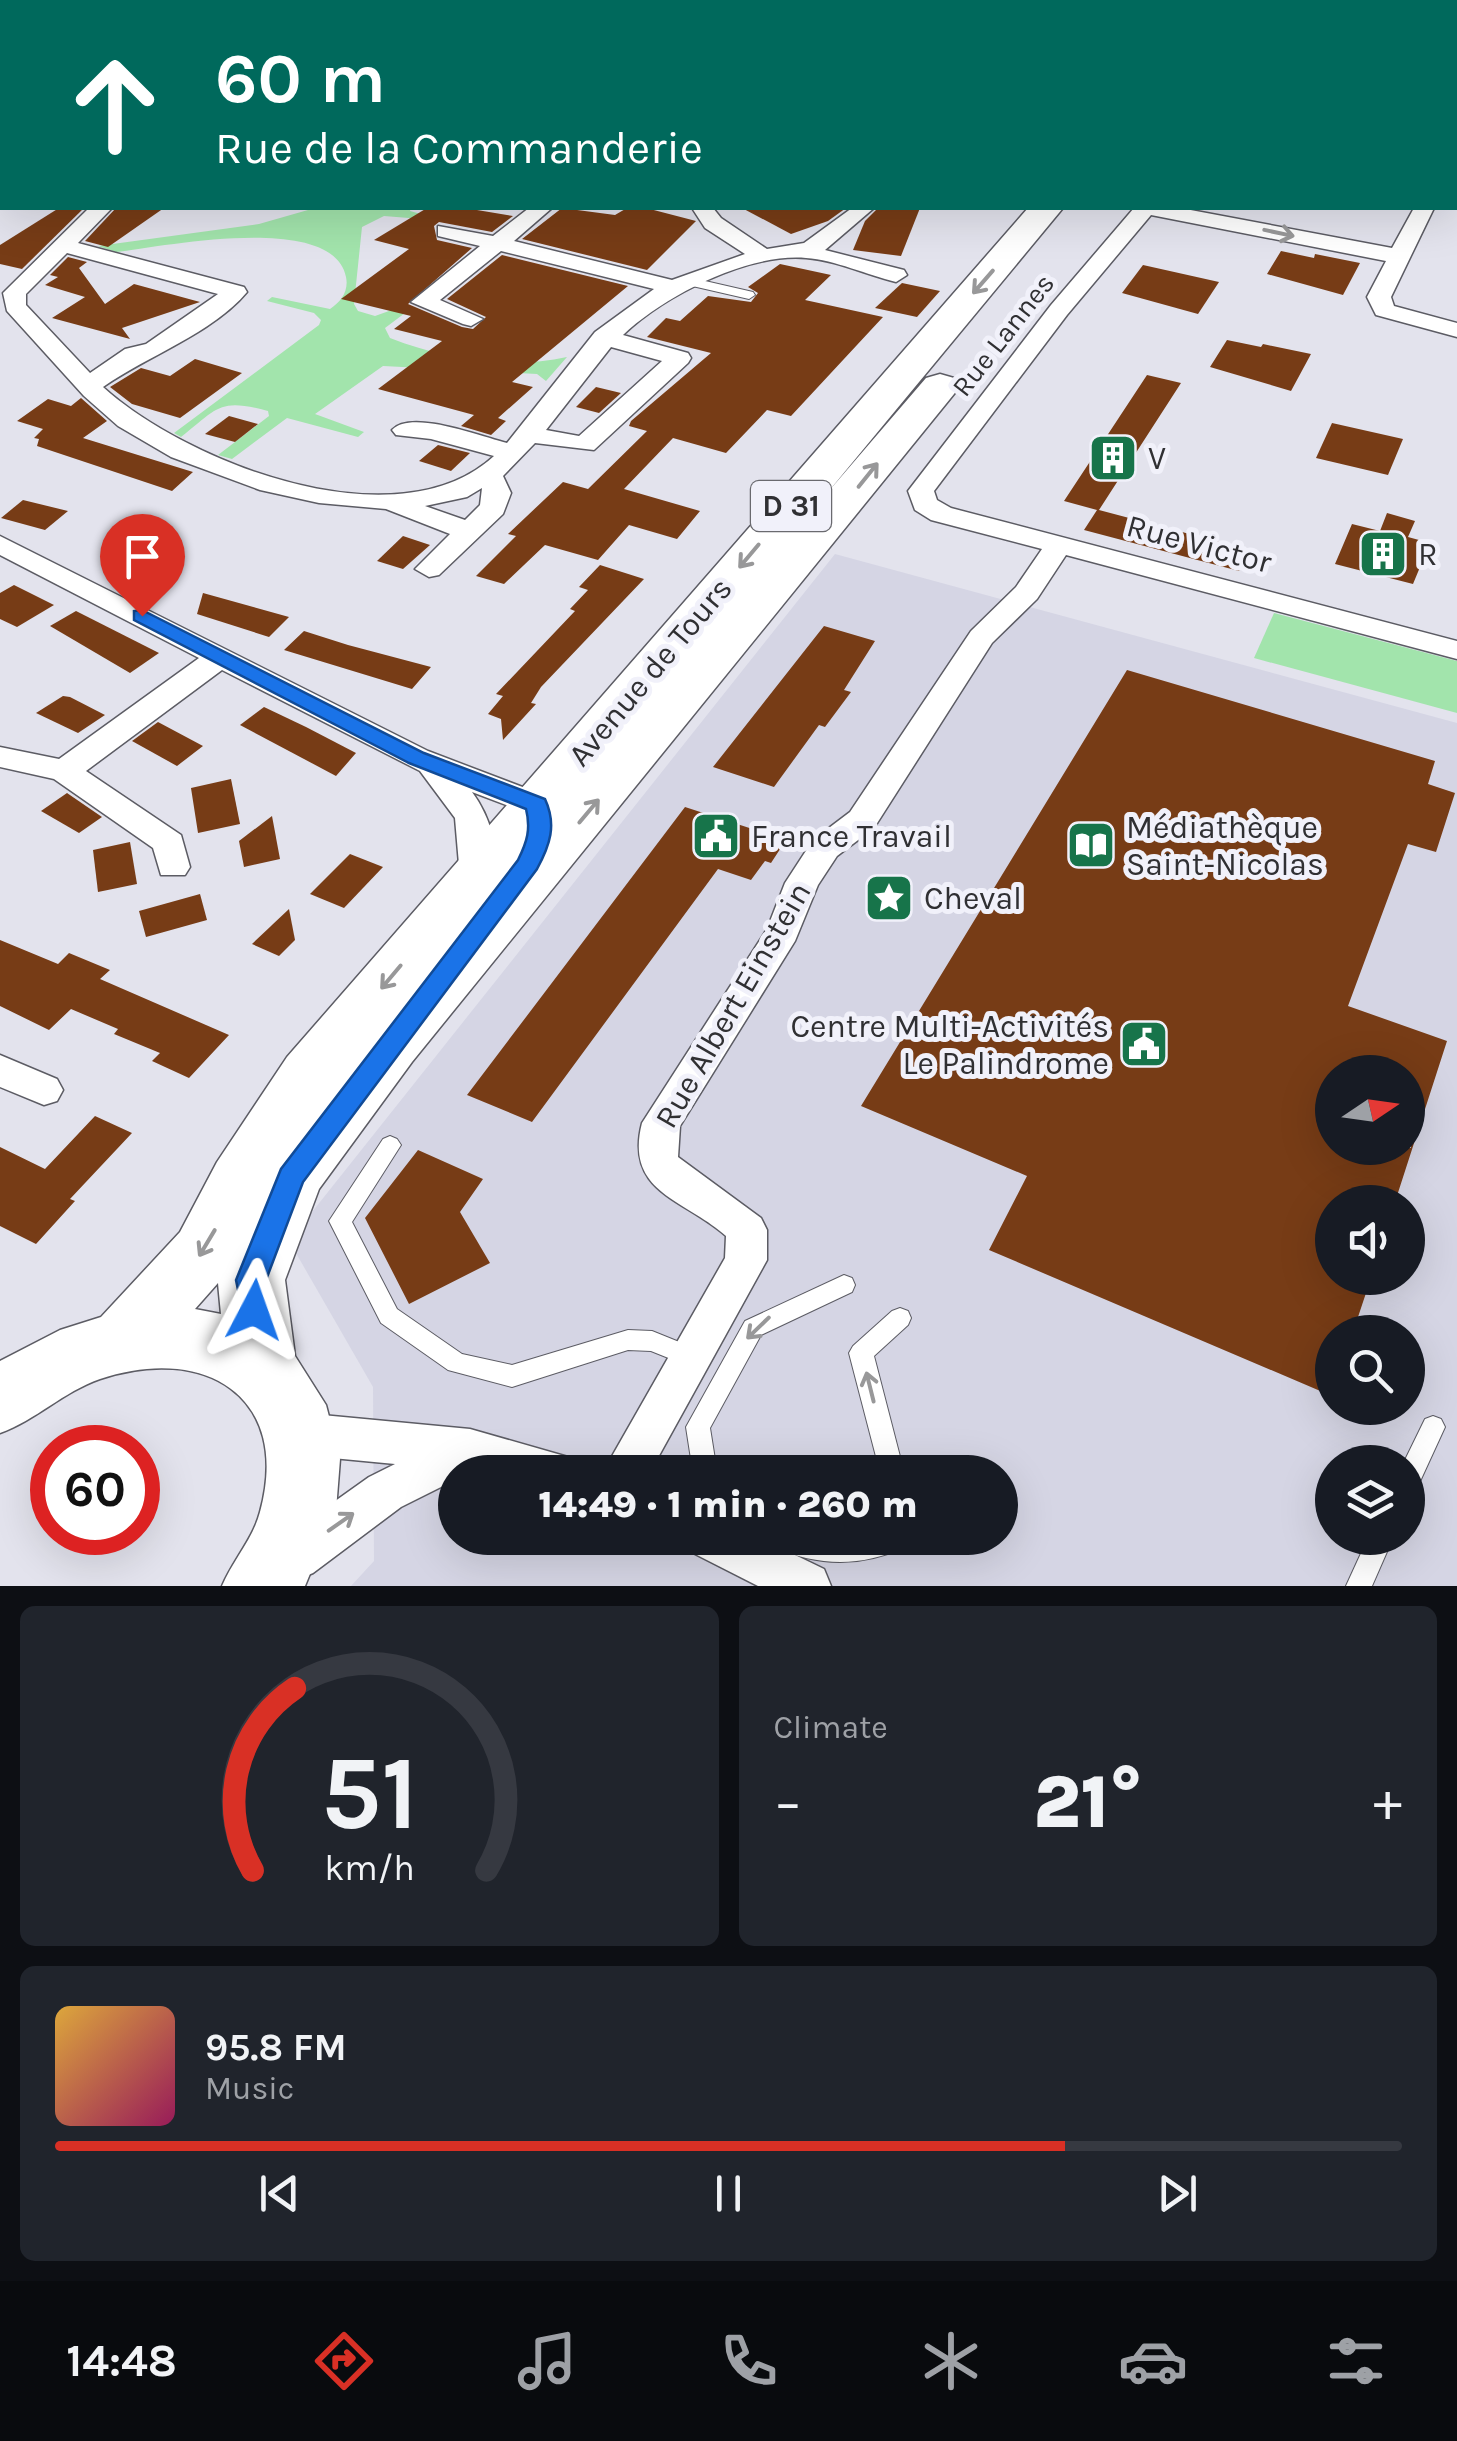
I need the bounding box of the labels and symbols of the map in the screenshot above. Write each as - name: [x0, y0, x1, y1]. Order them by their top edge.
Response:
- one-way arrow: [1262, 225, 1294, 244]
- street label: Rue Lannes: [945, 267, 1061, 403]
- one-way arrow: [971, 269, 994, 294]
- building icon: V: [1087, 432, 1139, 484]
- place label: V: [1148, 440, 1166, 477]
- one-way arrow: [857, 462, 878, 489]
- road number: D 31: [751, 481, 831, 531]
- street label: Rue Victor: [1123, 507, 1276, 581]
- pin: [100, 514, 185, 617]
- building icon: R: [1357, 528, 1409, 580]
- place label: R: [1418, 536, 1438, 573]
- one-way arrow: [739, 542, 761, 568]
- street label: Avenue de Tours: [560, 570, 740, 774]
- one-way arrow: [578, 799, 600, 825]
- place label: Médiathèque Saint-Nicolas: [1126, 809, 1324, 883]
- public building icon: France Travail: [690, 810, 742, 862]
- place label: France Travail: [751, 818, 952, 855]
- library icon: Médiathèque Saint-Nicolas: [1065, 819, 1117, 871]
- place icon: Cheval: [863, 872, 915, 924]
- street label: Rue Albert Einstein: [648, 875, 818, 1135]
- place label: Cheval: [924, 880, 1022, 917]
- one-way arrow: [380, 964, 403, 989]
- place label: Centre Multi-Activités Le Palindrome: [791, 1008, 1109, 1082]
- public building icon: Centre Multi-Activités Le Palindrome: [1118, 1018, 1170, 1070]
- north arrow: [1315, 1055, 1425, 1165]
- one-way arrow: [197, 1228, 217, 1257]
- position arrow: [202, 1258, 306, 1362]
- one-way arrow: [746, 1315, 772, 1339]
- one-way arrow: [860, 1372, 878, 1404]
- speed limit sign: 60: [30, 1425, 160, 1555]
- one-way arrow: [326, 1512, 354, 1533]

